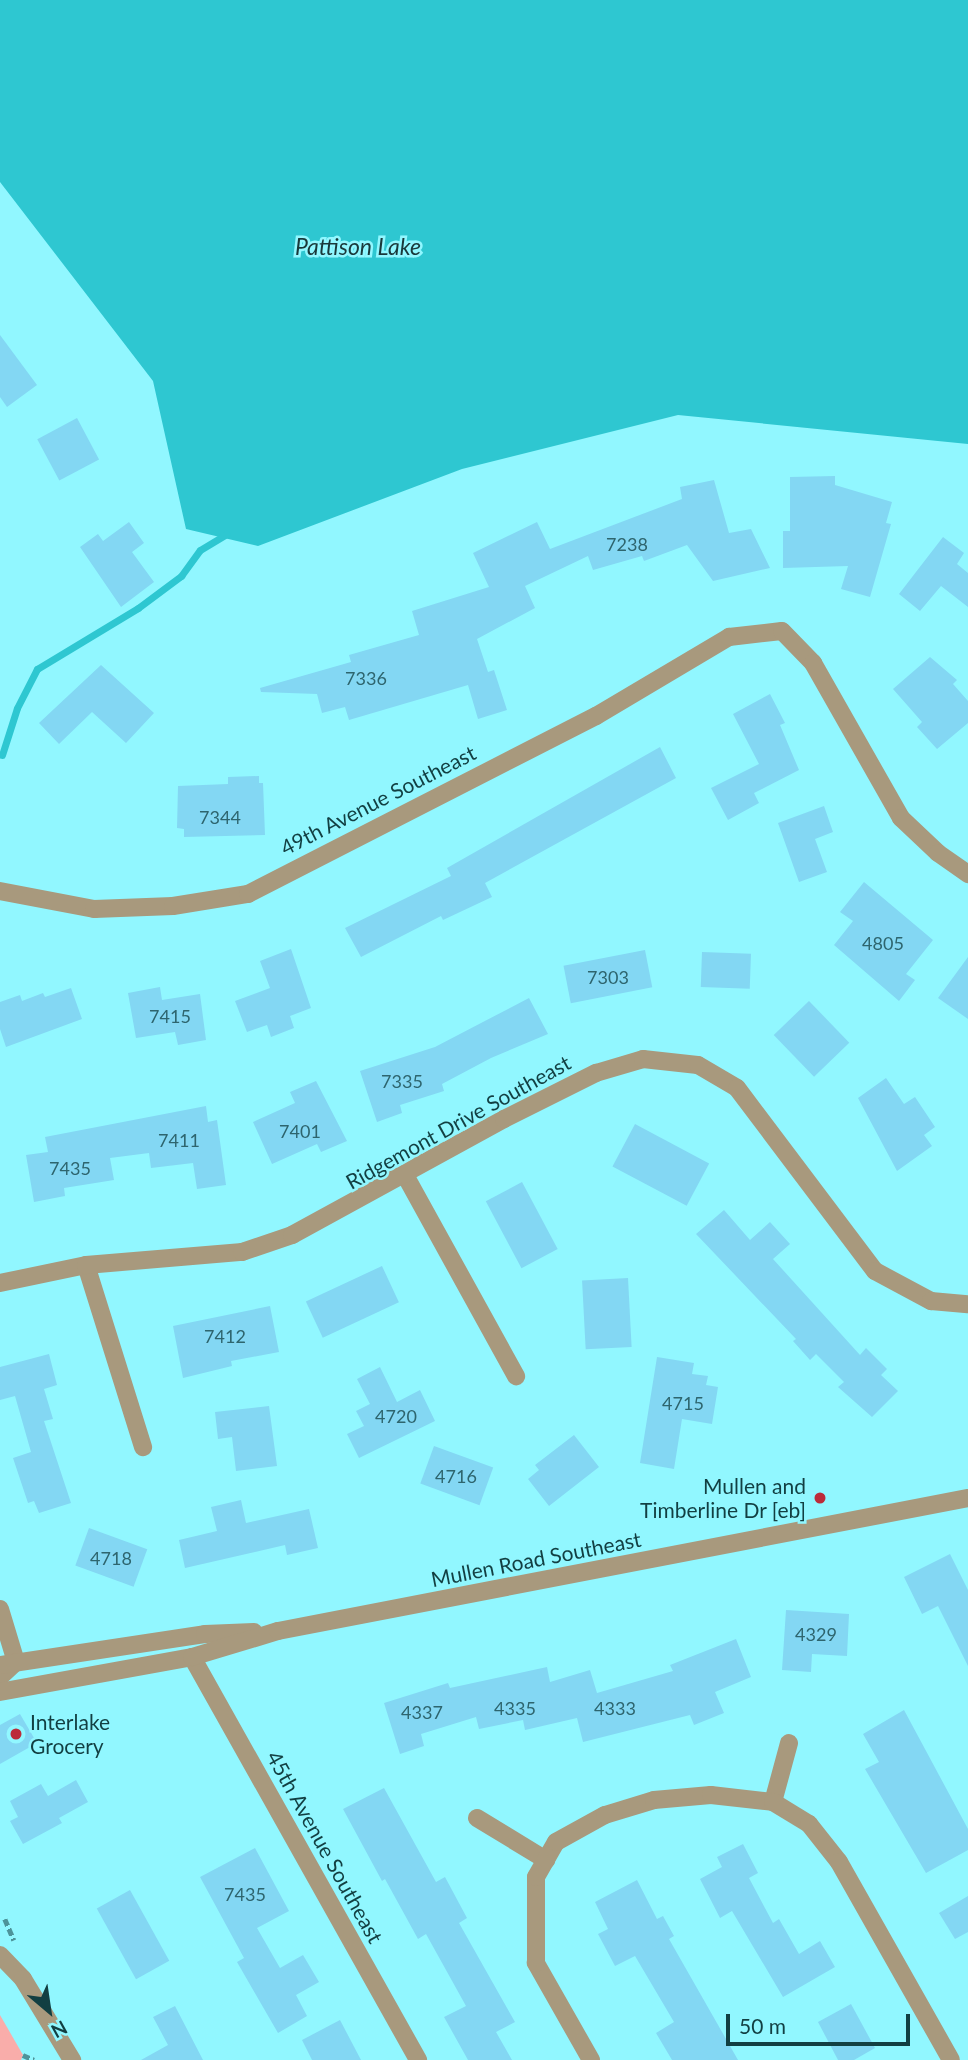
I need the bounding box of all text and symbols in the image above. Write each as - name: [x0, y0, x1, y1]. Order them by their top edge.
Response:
- water label: Pattison Lake: [295, 232, 421, 260]
- house number: 7238: [606, 533, 648, 555]
- house number: 7336: [345, 667, 387, 689]
- street label: 49th Avenue Southeast: [276, 740, 480, 860]
- house number: 7344: [199, 806, 241, 828]
- house number: 4805: [862, 932, 904, 954]
- house number: 7303: [587, 966, 629, 988]
- house number: 7415: [149, 1005, 191, 1027]
- street label: Ridgemont Drive Southeast: [341, 1050, 575, 1194]
- house number: 7335: [381, 1070, 423, 1092]
- house number: 7401: [279, 1120, 321, 1142]
- house number: 7411: [158, 1129, 200, 1151]
- house number: 7435: [49, 1157, 91, 1179]
- house number: 7412: [204, 1325, 246, 1347]
- house number: 4715: [662, 1392, 704, 1414]
- house number: 4720: [375, 1405, 417, 1427]
- house number: 4716: [435, 1465, 477, 1487]
- place label: Mullen and Timberline Dr [eb]: [640, 1473, 806, 1523]
- marker: Mullen and Timberline Dr [eb]: [812, 1490, 828, 1506]
- street label: Mullen Road Southeast: [429, 1526, 643, 1592]
- house number: 4718: [90, 1547, 132, 1569]
- house number: 4329: [795, 1623, 837, 1645]
- house number: 4335: [494, 1697, 536, 1719]
- house number: 4333: [594, 1697, 636, 1719]
- house number: 4337: [401, 1701, 443, 1723]
- place label: Interlake Grocery: [30, 1709, 110, 1759]
- marker: Interlake Grocery: [8, 1726, 24, 1742]
- street label: 45th Avenue Southeast: [262, 1746, 388, 1948]
- house number: 7435: [224, 1883, 266, 1905]
- north arrow: [14, 1976, 84, 2046]
- scale bar: [730, 2000, 914, 2044]
- text: 50 m: [739, 2013, 786, 2038]
- text: N: [47, 2016, 71, 2043]

